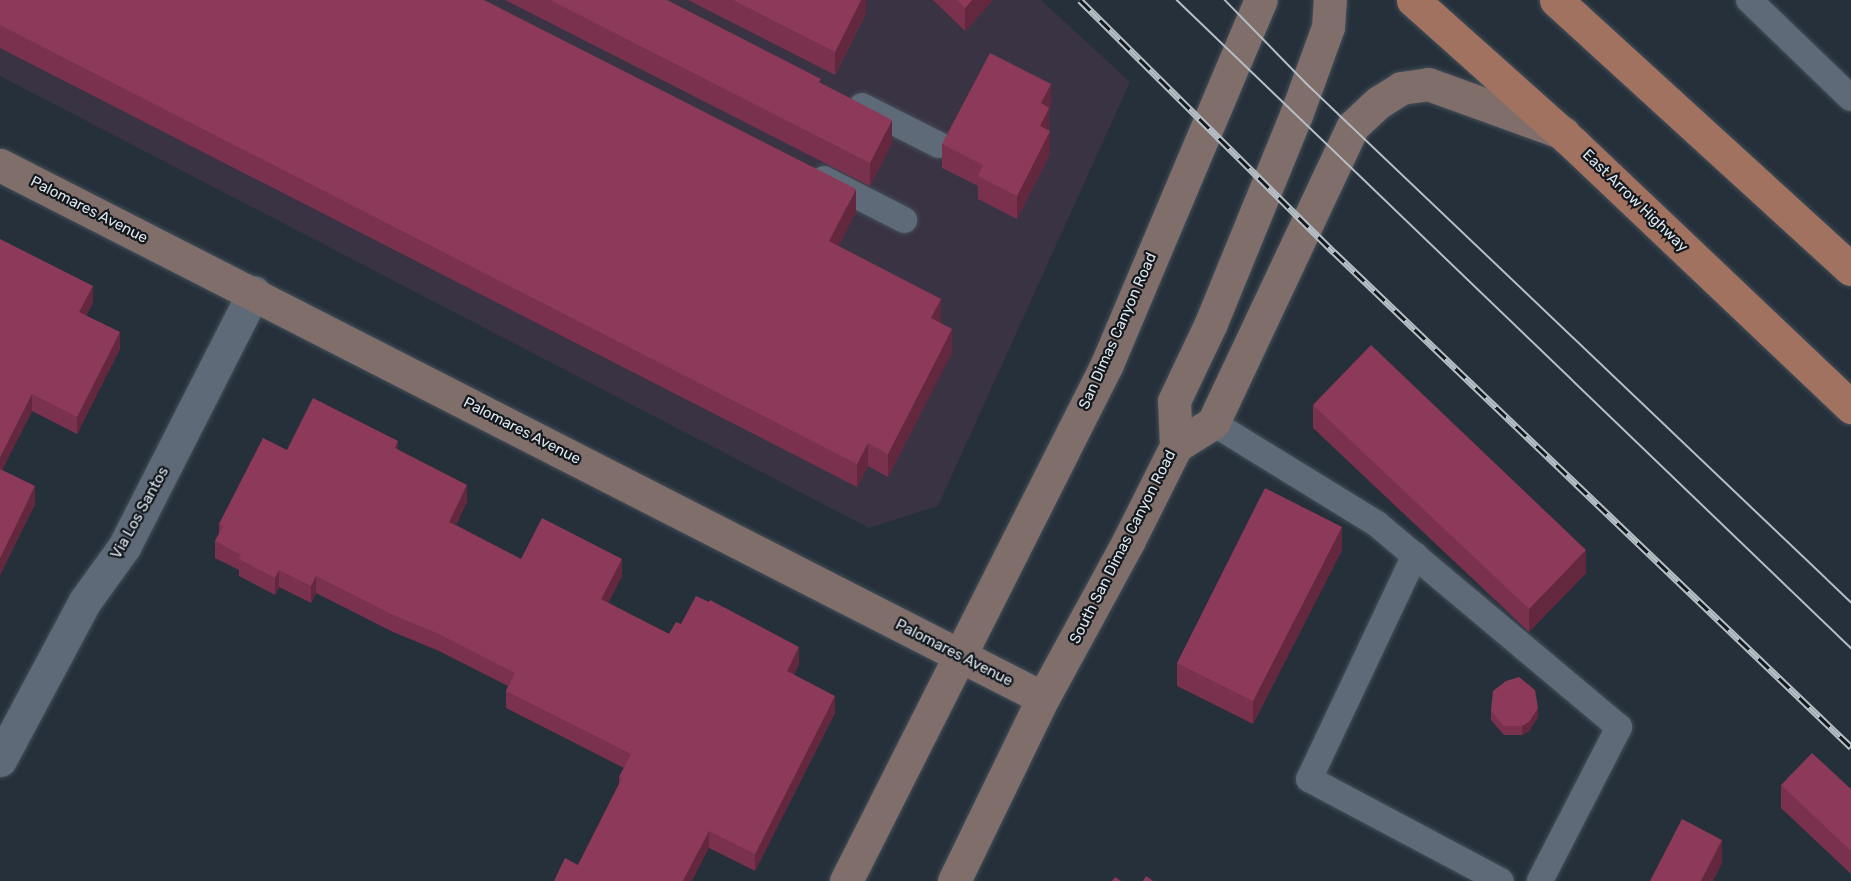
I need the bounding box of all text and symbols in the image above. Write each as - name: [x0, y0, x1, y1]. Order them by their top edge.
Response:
- street label: East Arrow Highway: [1578, 146, 1692, 256]
- street label: Palomares Avenue: [27, 173, 151, 247]
- street label: San Dimas Canyon Road: [1075, 250, 1161, 412]
- street label: Palomares Avenue: [460, 394, 584, 468]
- street label: South San Dimas Canyon Road: [1066, 447, 1180, 647]
- street label: Via Los Santos: [107, 464, 173, 562]
- street label: Palomares Avenue: [892, 616, 1016, 690]

